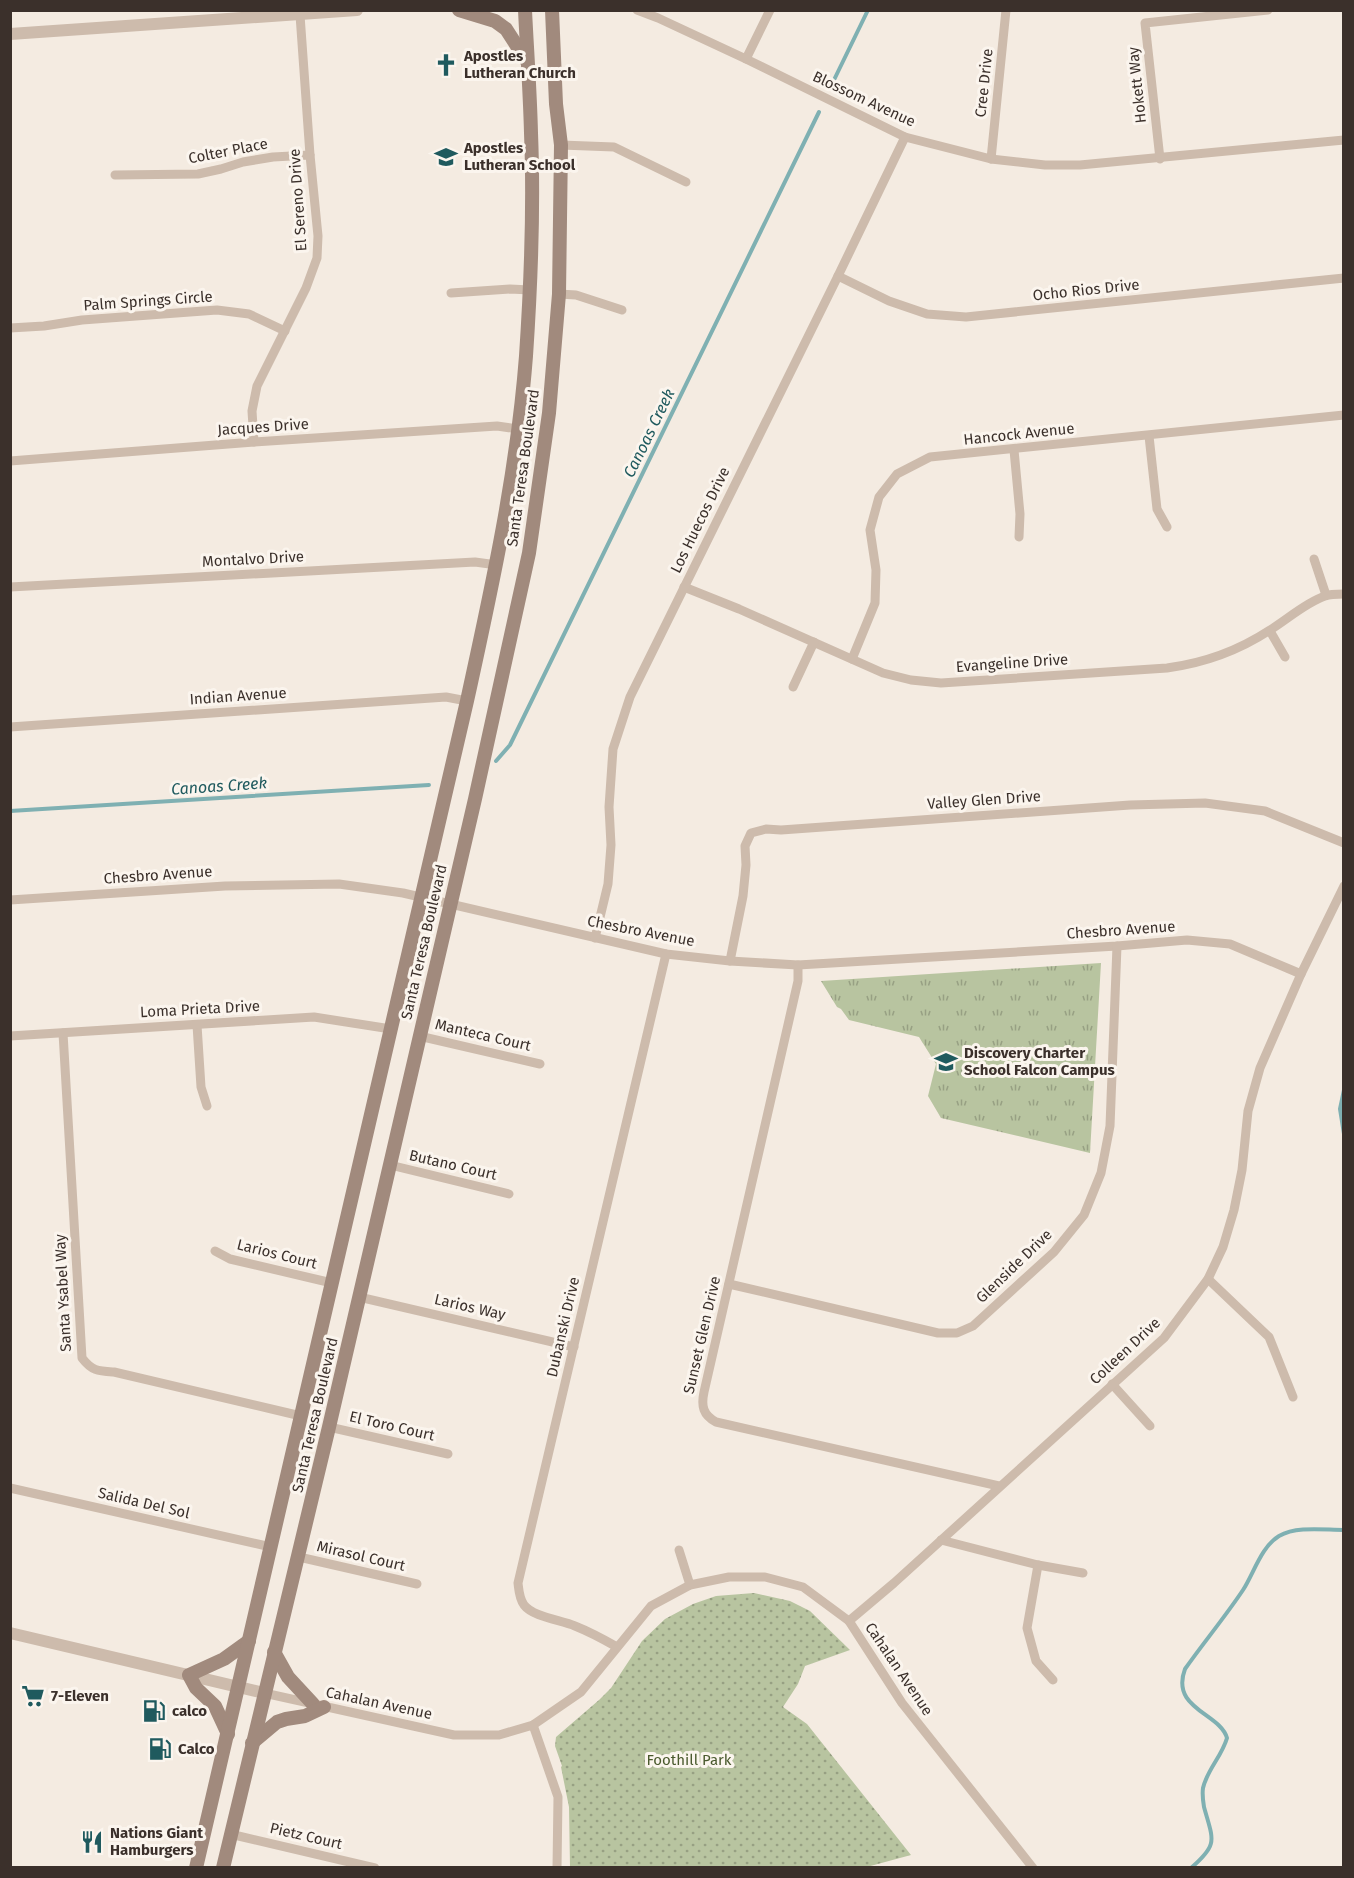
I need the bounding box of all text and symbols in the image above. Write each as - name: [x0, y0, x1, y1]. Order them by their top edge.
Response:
- street label: Hokett Way: [1124, 45, 1150, 124]
- place label: Apostles Lutheran Church: [463, 47, 576, 82]
- street label: Cree Drive: [971, 48, 997, 118]
- church icon: Apostles Lutheran Church: [433, 52, 459, 78]
- street label: Blossom Avenue: [810, 67, 918, 131]
- street label: Colter Place: [187, 134, 269, 168]
- place label: Apostles Lutheran School: [463, 139, 576, 174]
- school or university icon: Apostles Lutheran School: [433, 144, 459, 170]
- street label: El Sereno Drive: [285, 148, 311, 252]
- street label: Ocho Rios Drive: [1032, 275, 1140, 305]
- street label: Palm Springs Circle: [83, 288, 213, 314]
- water label: Canoas Creek: [619, 385, 679, 480]
- street label: Santa Teresa Boulevard: [503, 388, 543, 548]
- street label: Jacques Drive: [217, 415, 309, 439]
- street label: Hancock Avenue: [963, 419, 1075, 449]
- street label: Los Huecos Drive: [667, 464, 733, 576]
- street label: Montalvo Drive: [202, 547, 304, 571]
- street label: Evangeline Drive: [955, 650, 1069, 676]
- street label: Indian Avenue: [189, 684, 287, 708]
- water label: Canoas Creek: [170, 773, 268, 799]
- street label: Valley Glen Drive: [927, 787, 1041, 813]
- street label: Chesbro Avenue: [103, 862, 213, 888]
- street label: Santa Teresa Boulevard: [397, 863, 451, 1021]
- street label: Chesbro Avenue: [586, 912, 696, 950]
- street label: Chesbro Avenue: [1066, 917, 1176, 943]
- street label: Loma Prieta Drive: [140, 997, 260, 1021]
- street label: Manteca Court: [433, 1015, 533, 1055]
- place label: Discovery Charter School Falcon Campus: [964, 1044, 1115, 1079]
- school or university icon: Discovery Charter School Falcon Campus: [933, 1049, 959, 1075]
- street label: Butano Court: [407, 1146, 499, 1184]
- street label: Glenside Drive: [972, 1225, 1056, 1307]
- street label: Santa Ysabel Way: [51, 1233, 75, 1352]
- street label: Larios Court: [235, 1235, 320, 1273]
- street label: Sunset Glen Drive: [680, 1274, 724, 1396]
- street label: Dubanski Drive: [543, 1275, 583, 1379]
- street label: Larios Way: [433, 1290, 508, 1324]
- street label: Colleen Drive: [1086, 1314, 1164, 1388]
- street label: Santa Teresa Boulevard: [288, 1336, 342, 1494]
- street label: El Toro Court: [348, 1407, 437, 1445]
- street label: Salida Del Sol: [96, 1484, 192, 1522]
- street label: Mirasol Court: [315, 1537, 407, 1575]
- street label: Cahalan Avenue: [861, 1619, 937, 1719]
- supermarket icon: 7-Eleven: [20, 1683, 46, 1709]
- street label: Cahalan Avenue: [324, 1683, 434, 1723]
- place label: 7-Eleven: [51, 1687, 109, 1705]
- fuel station icon: calco: [141, 1698, 167, 1724]
- place label: calco: [172, 1702, 207, 1720]
- fuel station icon: Calco: [147, 1736, 173, 1762]
- place label: Calco: [178, 1740, 215, 1758]
- park label: Foothill Park: [646, 1751, 732, 1769]
- street label: Pietz Court: [268, 1819, 345, 1853]
- place label: Nations Giant Hamburgers: [110, 1824, 203, 1859]
- restaurant icon: Nations Giant Hamburgers: [79, 1829, 105, 1855]

